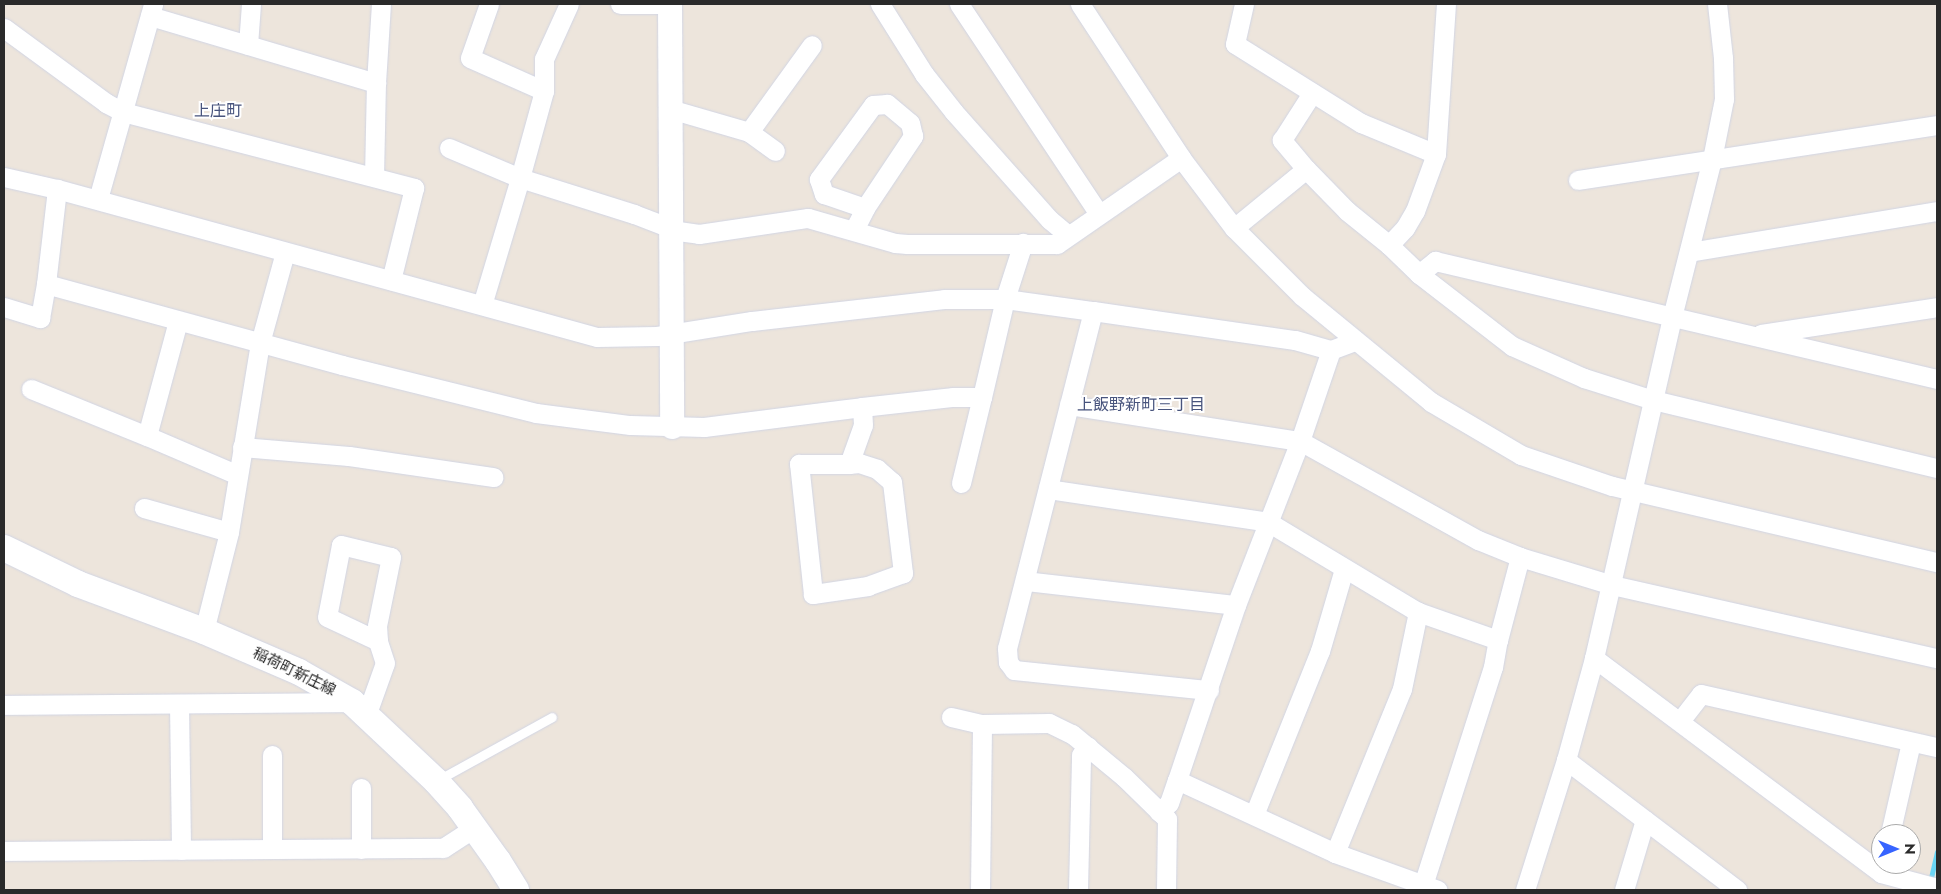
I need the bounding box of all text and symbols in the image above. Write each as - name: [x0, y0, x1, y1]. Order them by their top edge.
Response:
- district label: 上庄町: [194, 101, 242, 121]
- district label: 上飯野新町三丁目: [1077, 395, 1205, 415]
- street label: 稲荷町新庄線: [250, 644, 338, 700]
- north arrow: [1871, 824, 1921, 874]
- text: N: [1900, 843, 1920, 855]

